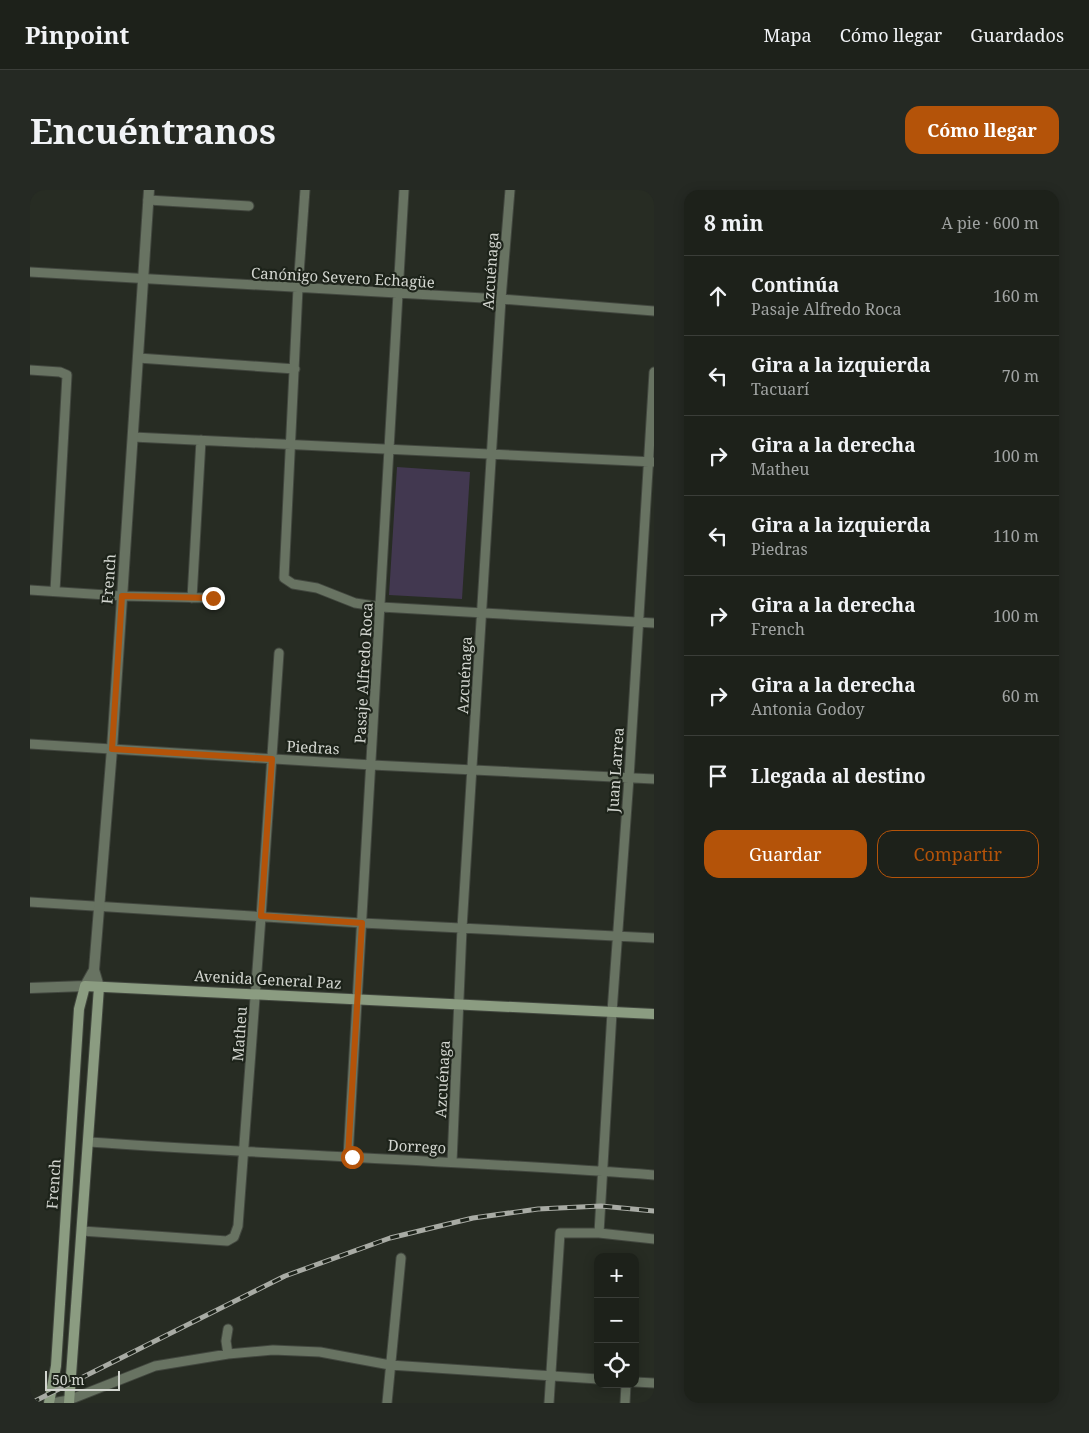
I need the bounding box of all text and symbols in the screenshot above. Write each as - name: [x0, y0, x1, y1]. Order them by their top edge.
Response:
- text: Pinpoint: [25, 18, 129, 51]
- text: Mapa: [764, 23, 812, 47]
- text: Cómo llegar: [840, 23, 942, 47]
- text: Guardados: [970, 23, 1064, 47]
- button: Cómo llegar: [905, 106, 1059, 154]
- text: Encuéntranos: [30, 107, 276, 154]
- text: 8 min: [704, 209, 763, 237]
- text: A pie · 600 m: [942, 212, 1039, 234]
- street label: Azcuénaga: [477, 231, 503, 311]
- street label: Canónigo Severo Echagüe: [251, 262, 435, 292]
- text: Continúa: [751, 272, 839, 298]
- icon: ahead: [704, 282, 732, 310]
- text: 160 m: [993, 285, 1039, 307]
- text: Pasaje Alfredo Roca: [751, 298, 901, 320]
- text: Gira a la izquierda: [751, 352, 931, 378]
- icon: left: [704, 362, 732, 390]
- text: 70 m: [1002, 365, 1039, 387]
- text: Tacuarí: [751, 378, 809, 400]
- text: Gira a la derecha: [751, 432, 916, 458]
- icon: right: [704, 442, 732, 470]
- text: 100 m: [993, 445, 1039, 467]
- text: Matheu: [751, 458, 810, 480]
- text: Gira a la izquierda: [751, 512, 931, 538]
- icon: left: [704, 522, 732, 550]
- text: 110 m: [993, 525, 1039, 547]
- text: Piedras: [751, 538, 808, 560]
- street label: French: [96, 553, 120, 605]
- route end: [202, 587, 225, 610]
- text: Gira a la derecha: [751, 592, 916, 618]
- street label: Pasaje Alfredo Roca: [349, 602, 377, 744]
- icon: right: [704, 602, 732, 630]
- text: 100 m: [993, 605, 1039, 627]
- text: French: [751, 618, 805, 640]
- street label: Azcuénaga: [452, 636, 476, 714]
- text: Gira a la derecha: [751, 672, 916, 698]
- icon: right: [704, 682, 732, 710]
- text: 60 m: [1002, 685, 1039, 707]
- text: Antonia Godoy: [751, 698, 865, 720]
- street label: Juan Larrea: [602, 727, 628, 814]
- street label: Piedras: [286, 736, 340, 758]
- icon: arrive: [704, 762, 732, 790]
- text: Llegada al destino: [751, 763, 926, 789]
- button: Guardar: [704, 830, 867, 878]
- button: Compartir: [877, 830, 1039, 878]
- street label: Avenida General Paz: [194, 965, 342, 993]
- street label: Matheu: [227, 1005, 251, 1062]
- street label: Azcuénaga: [430, 1040, 454, 1118]
- street label: Dorrego: [387, 1134, 447, 1158]
- route start: [341, 1146, 364, 1169]
- street label: French: [41, 1158, 65, 1210]
- map controls: [594, 1253, 639, 1388]
- button: +: [594, 1253, 639, 1298]
- button: −: [594, 1298, 639, 1343]
- button: locate: [594, 1343, 639, 1388]
- scale bar: [45, 1368, 120, 1391]
- text: 50 m: [52, 1370, 85, 1389]

